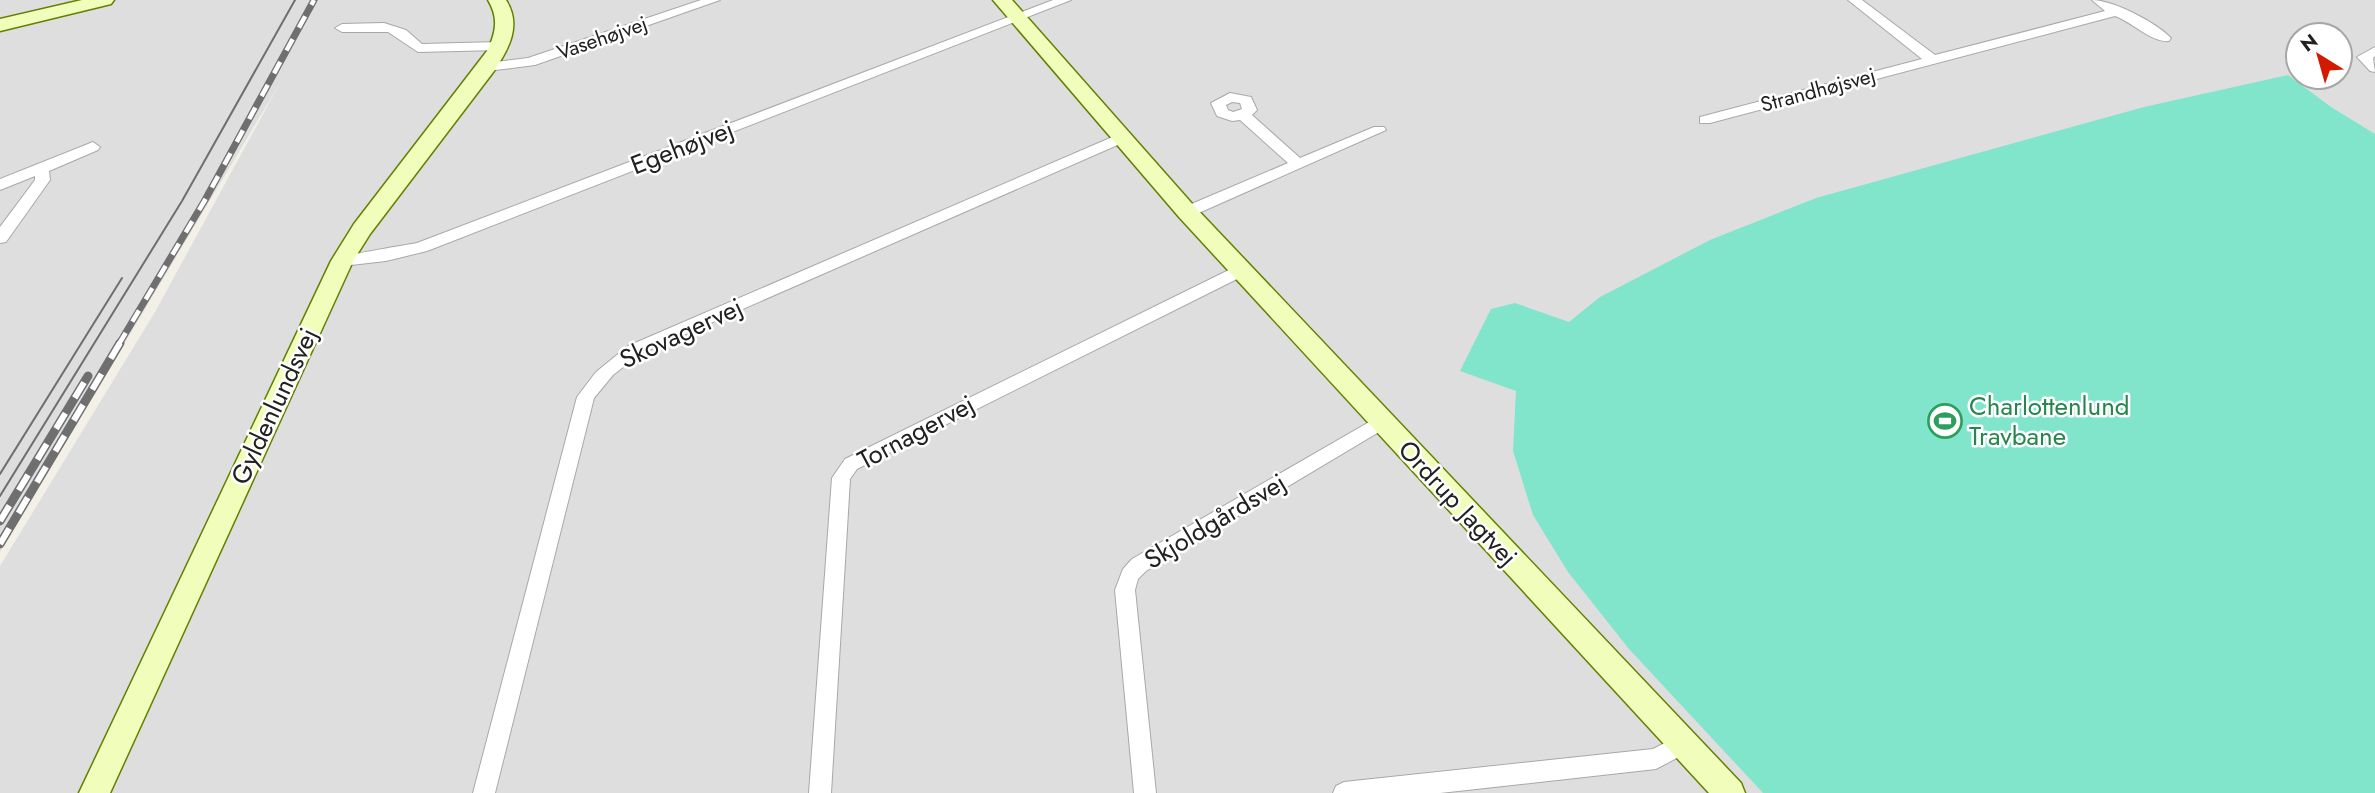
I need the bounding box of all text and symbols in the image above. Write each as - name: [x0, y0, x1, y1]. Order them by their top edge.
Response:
- street label: Vasehøjvej: [553, 9, 651, 67]
- north arrow: [2284, 21, 2354, 91]
- text: N: [2295, 27, 2323, 58]
- street label: Strandhøjsvej: [1757, 60, 1879, 120]
- street label: Egehøjvej: [625, 110, 739, 184]
- street label: Skovagervej: [613, 288, 749, 378]
- street label: Gyldenlundsvej: [221, 321, 327, 491]
- street label: Tornagervej: [851, 385, 981, 479]
- place label: Charlottenlund Travbane: [1969, 387, 2130, 455]
- sports icon: Charlottenlund Travbane: [1926, 402, 1964, 440]
- street label: Ordrup Jagtvej: [1389, 431, 1527, 575]
- street label: Skjoldgårdsvej: [1137, 464, 1293, 578]

